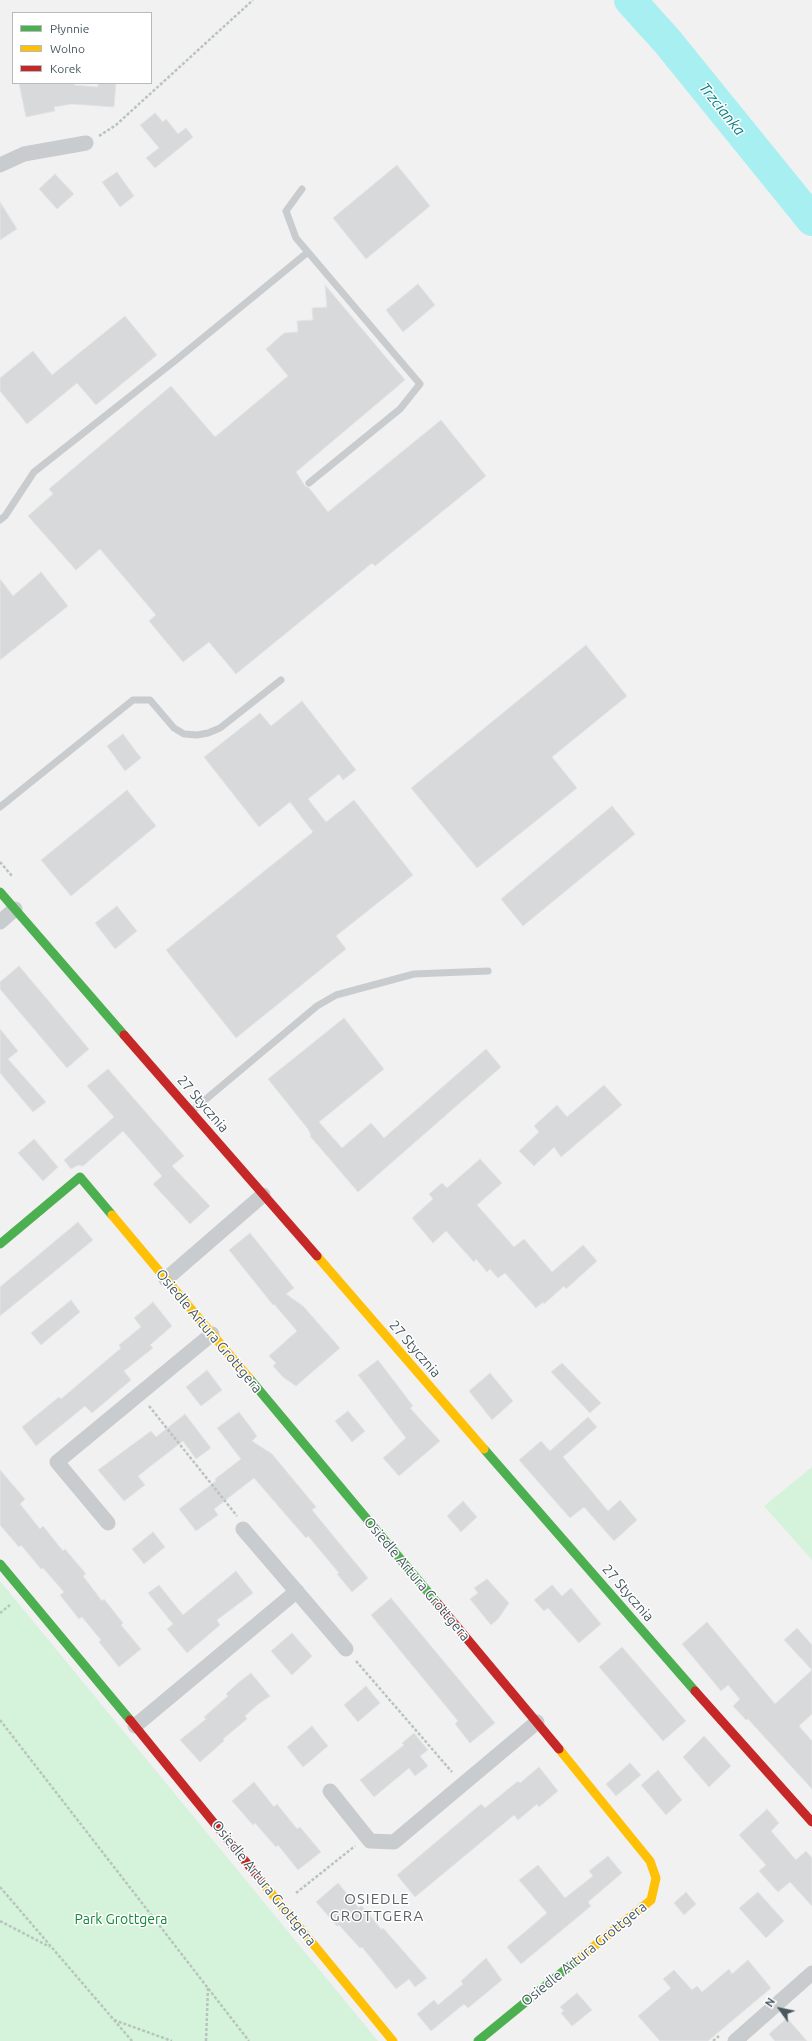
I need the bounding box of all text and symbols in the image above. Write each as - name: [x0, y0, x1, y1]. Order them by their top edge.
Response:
- legend: [12, 12, 152, 84]
- text: Płynnie: [50, 22, 89, 35]
- text: Wolno: [50, 42, 85, 55]
- text: Korek: [50, 62, 81, 75]
- water label: Trzcianka: [695, 79, 749, 139]
- street label: 27 Stycznia: [174, 1072, 232, 1136]
- street label: Osiedle Artura Grottgera: [152, 1266, 266, 1396]
- street label: 27 Stycznia: [386, 1317, 444, 1381]
- street label: Osiedle Artura Grottgera: [360, 1514, 474, 1644]
- street label: 27 Stycznia: [599, 1561, 657, 1625]
- street label: Osiedle Artura Grottgera: [208, 1817, 320, 1949]
- district label: OSIEDLE GROTTGERA: [330, 1890, 424, 1925]
- street label: Osiedle Artura Grottgera: [518, 1898, 650, 2010]
- park label: Park Grottgera: [74, 1911, 168, 1927]
- north arrow: [760, 1989, 800, 2029]
- text: N: [763, 1996, 777, 2009]

